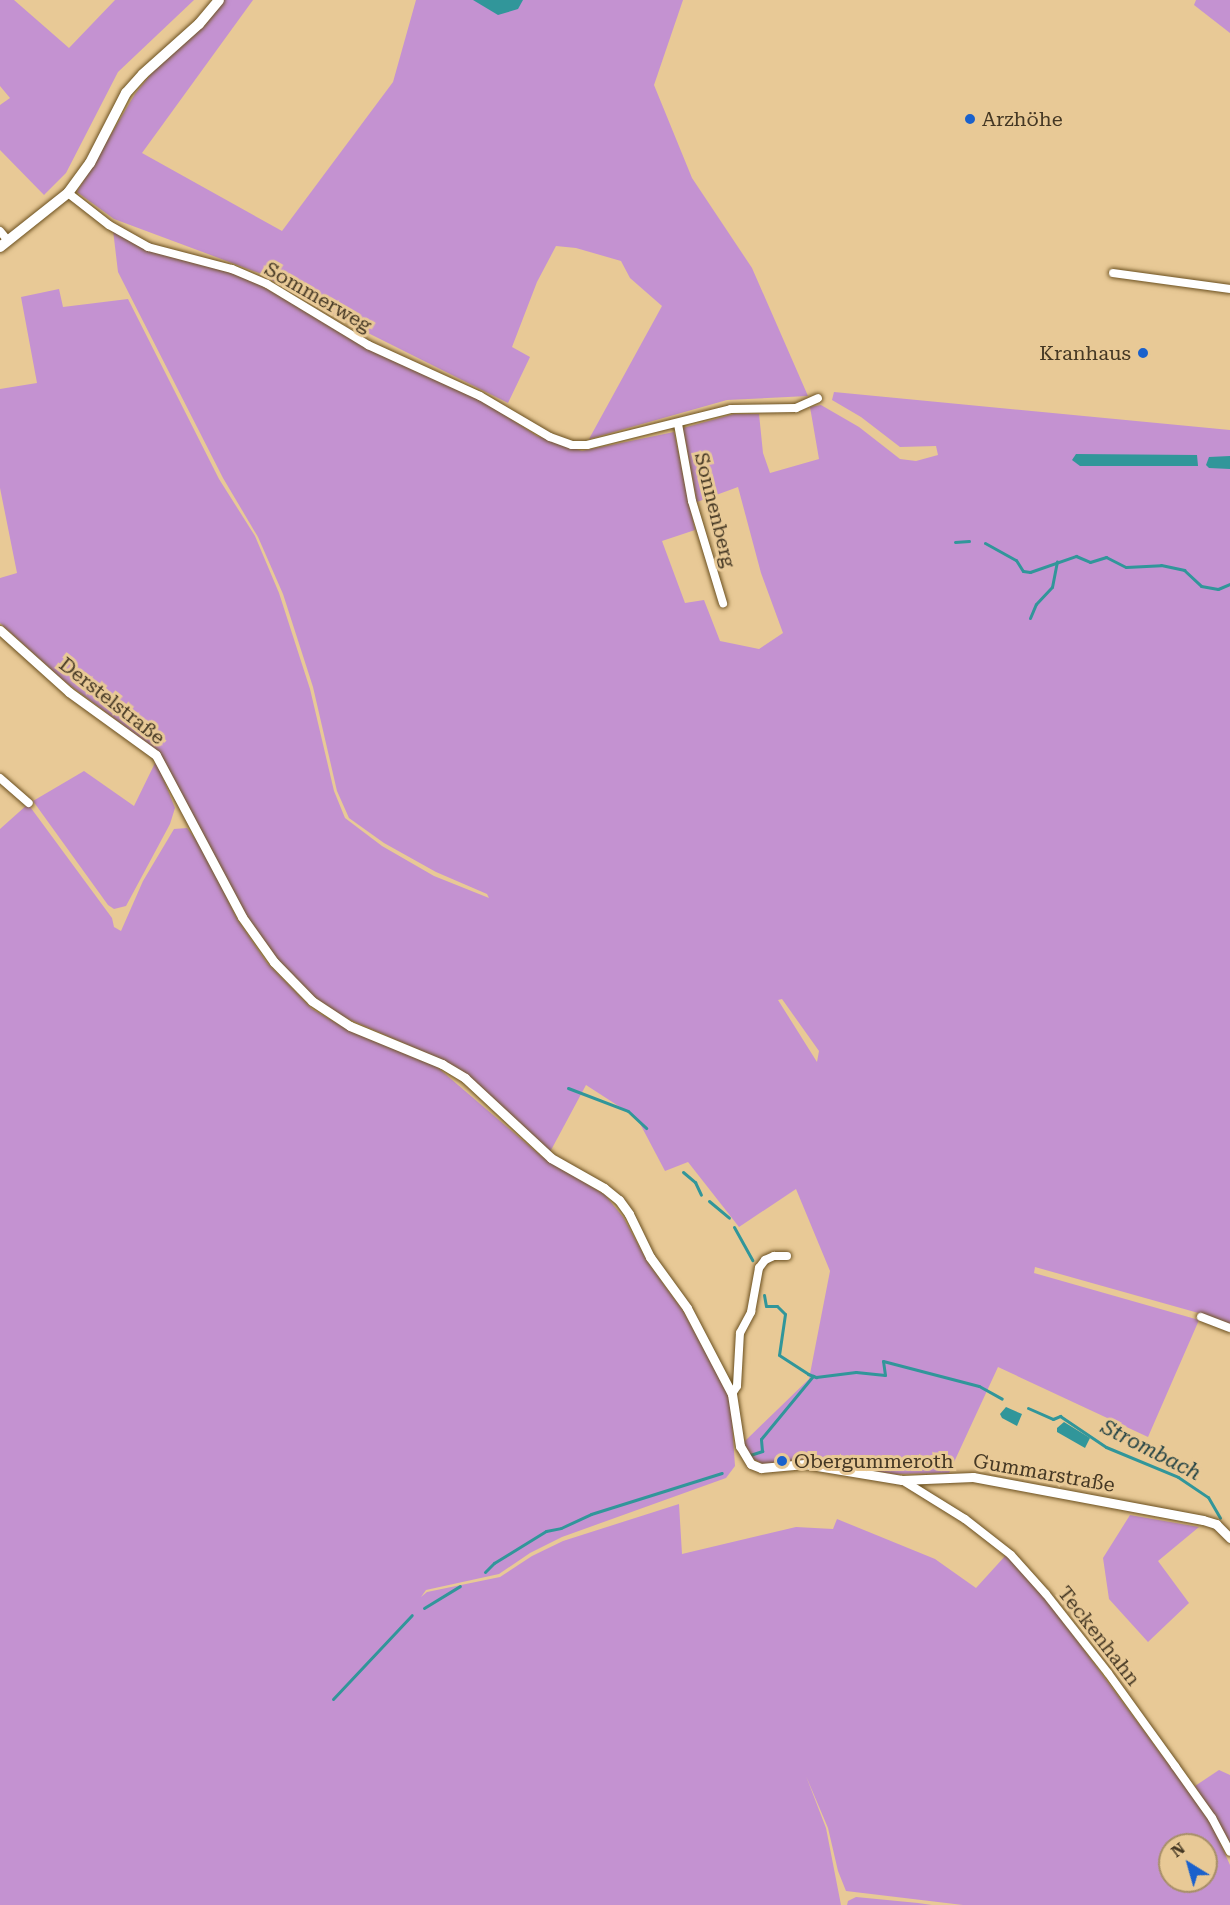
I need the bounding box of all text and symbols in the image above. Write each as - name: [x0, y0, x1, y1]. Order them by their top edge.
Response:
- place label: Arzhöhe: [982, 107, 1063, 131]
- marker: Arzhöhe: [963, 112, 977, 126]
- street label: Sommerweg: [260, 257, 376, 337]
- place label: Kranhaus: [1039, 341, 1131, 365]
- marker: Kranhaus: [1136, 346, 1150, 360]
- street label: Sonnenberg: [689, 450, 741, 570]
- street label: Derstelstraße: [54, 652, 170, 750]
- water label: Strombach: [1097, 1414, 1205, 1486]
- place label: Obergummeroth: [794, 1449, 954, 1473]
- street label: Gummarstraße: [971, 1449, 1117, 1497]
- marker: Obergummeroth: [775, 1454, 789, 1468]
- street label: Teckenhahn: [1053, 1581, 1145, 1691]
- north arrow: [1158, 1833, 1218, 1893]
- text: N: [1167, 1839, 1189, 1861]

